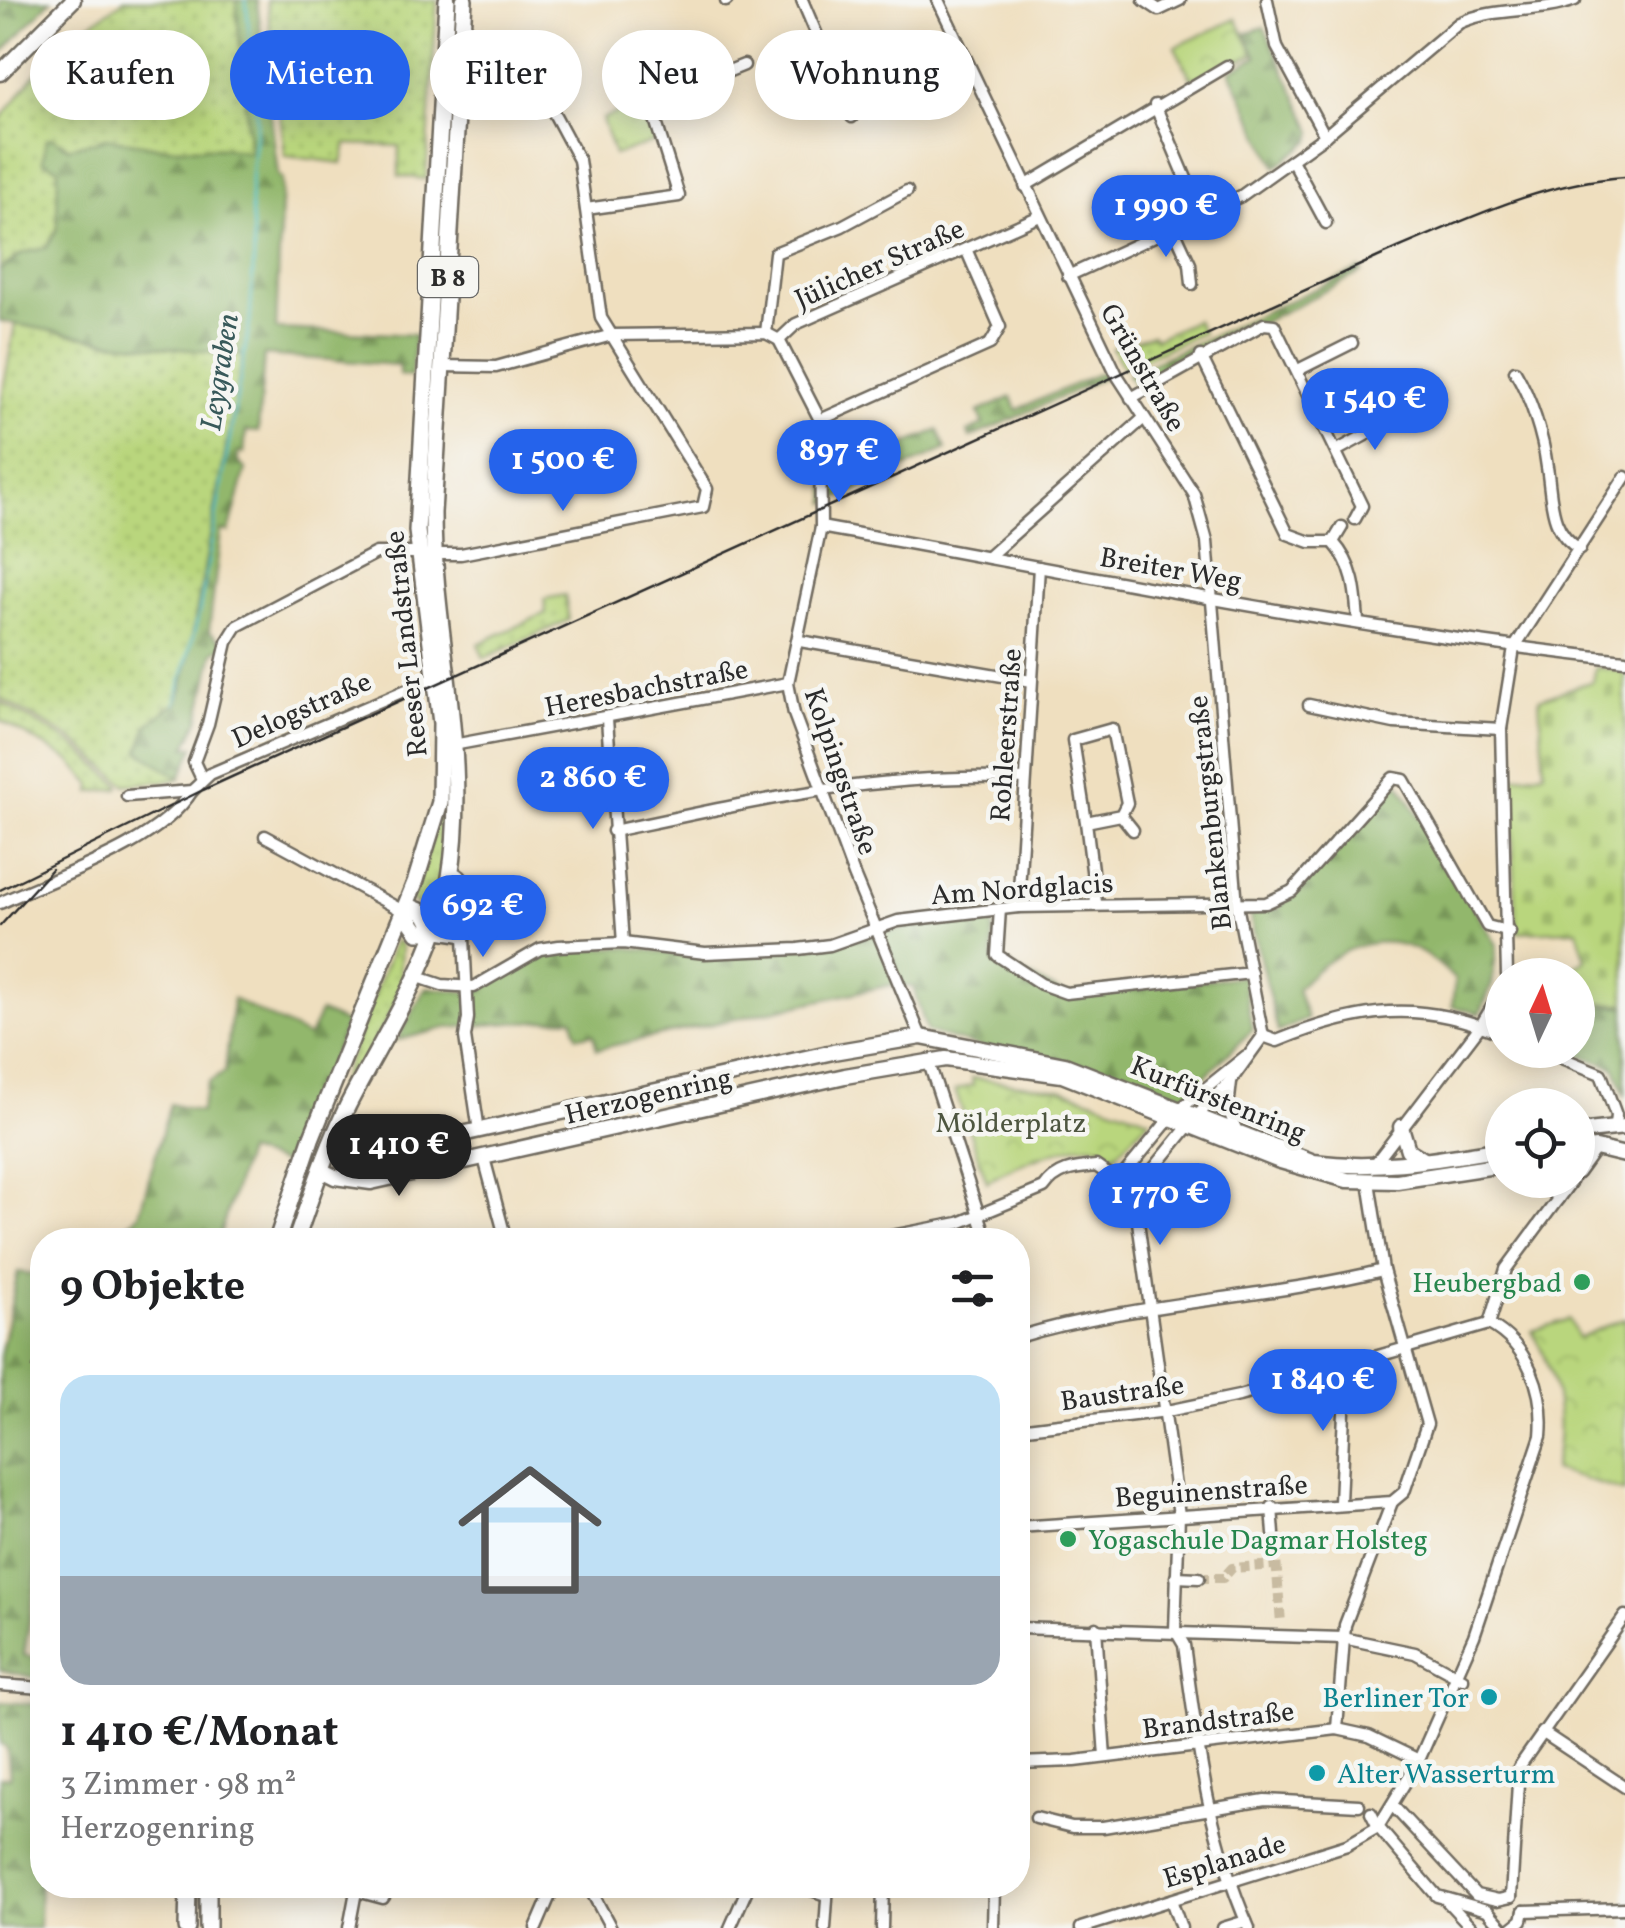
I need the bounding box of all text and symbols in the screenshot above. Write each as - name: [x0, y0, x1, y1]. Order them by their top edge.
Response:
- chip: Kaufen: [30, 30, 210, 120]
- chip: Mieten: [230, 30, 410, 120]
- chip: Filter: [430, 30, 582, 120]
- chip: Neu: [602, 30, 735, 120]
- chip: Wohnung: [755, 30, 975, 120]
- pin: 1 990 €: [1074, 175, 1258, 260]
- text: 1 990 €: [1114, 185, 1218, 229]
- street label: Jülicher Straße: [789, 210, 971, 320]
- road number: B 8: [418, 257, 478, 297]
- street label: Grünstraße: [1089, 297, 1194, 440]
- water label: Leygraben: [191, 311, 251, 434]
- pin: 1 540 €: [1283, 368, 1467, 453]
- text: 1 540 €: [1323, 378, 1427, 422]
- pin: 897 €: [769, 420, 909, 505]
- pin: 1 500 €: [471, 429, 655, 514]
- text: 897 €: [799, 430, 879, 474]
- text: 1 500 €: [511, 439, 615, 483]
- street label: Reeser Landstraße: [376, 529, 439, 759]
- street label: Breiter Weg: [1096, 539, 1245, 602]
- street label: Rohleerstraße: [982, 647, 1033, 823]
- street label: Heresbachstraße: [541, 651, 752, 728]
- street label: Delogstraße: [226, 663, 378, 759]
- street label: Kolpingstraße: [793, 683, 886, 860]
- street label: Blankenburgstraße: [1180, 693, 1243, 932]
- pin: 2 860 €: [501, 747, 685, 832]
- text: 2 860 €: [539, 757, 647, 801]
- street label: Am Nordglacis: [930, 865, 1115, 916]
- pin: 692 €: [413, 875, 553, 960]
- text: 692 €: [442, 885, 524, 929]
- north arrow: [1485, 958, 1595, 1068]
- map controls: [1485, 958, 1595, 1198]
- street label: Kurfürstenring: [1124, 1047, 1312, 1153]
- street label: Herzogenring: [561, 1059, 736, 1136]
- button: locate: [1485, 1088, 1595, 1198]
- park label: Mölderplatz: [936, 1105, 1086, 1144]
- pin: 1 410 €: [307, 1114, 491, 1199]
- text: 1 410 €: [348, 1124, 450, 1168]
- pin: 1 770 €: [1068, 1163, 1252, 1248]
- text: 1 770 €: [1111, 1173, 1209, 1217]
- text: 9 Objekte: [60, 1259, 245, 1318]
- icon: filters: [945, 1261, 1000, 1316]
- place label: Heubergbad: [1412, 1265, 1562, 1304]
- marker: Heubergbad: [1571, 1271, 1593, 1293]
- pin: 1 840 €: [1231, 1349, 1415, 1434]
- text: 1 840 €: [1271, 1359, 1375, 1403]
- street label: Baustraße: [1058, 1366, 1187, 1422]
- icon: home: [440, 1440, 620, 1620]
- street label: Beguinenstraße: [1113, 1466, 1309, 1519]
- place label: Yogaschule Dagmar Holsteg: [1088, 1522, 1428, 1561]
- marker: Yogaschule Dagmar Holsteg: [1057, 1528, 1079, 1550]
- place label: Berliner Tor: [1322, 1680, 1469, 1719]
- marker: Berliner Tor: [1478, 1686, 1500, 1708]
- street label: Brandstraße: [1140, 1693, 1297, 1750]
- text: 1 410 €/Monat: [60, 1705, 339, 1764]
- place label: Alter Wasserturm: [1337, 1756, 1556, 1795]
- marker: Alter Wasserturm: [1306, 1762, 1328, 1784]
- text: 3 Zimmer · 98 m²: [60, 1764, 296, 1808]
- text: Herzogenring: [60, 1808, 255, 1852]
- street label: Esplanade: [1158, 1825, 1291, 1900]

